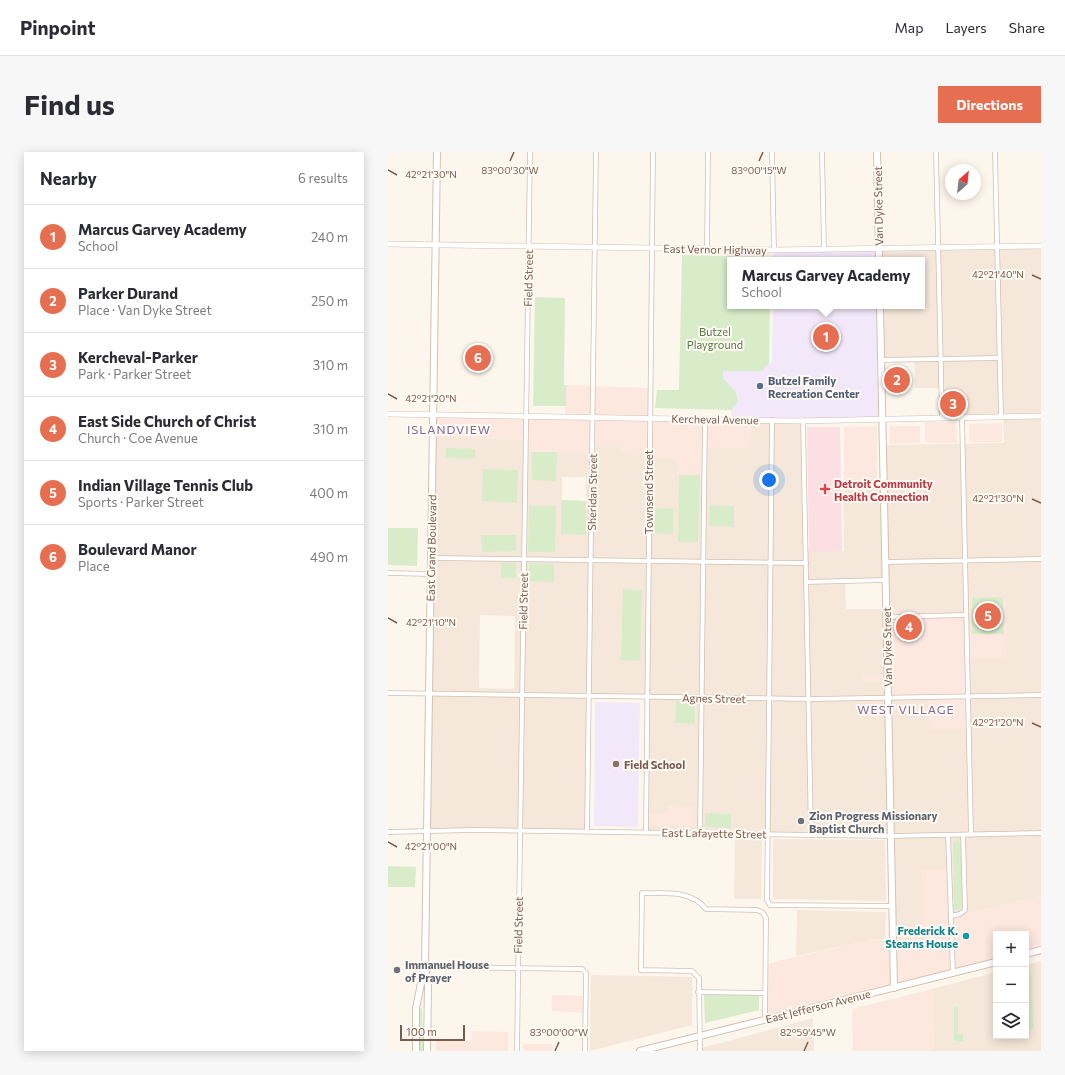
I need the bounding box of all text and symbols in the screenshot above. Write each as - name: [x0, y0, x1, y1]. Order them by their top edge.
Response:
- text: Pinpoint: [20, 16, 96, 39]
- text: Map: [895, 19, 923, 36]
- text: Layers: [945, 19, 987, 36]
- text: Share: [1009, 19, 1045, 36]
- button: Directions: [938, 86, 1041, 123]
- text: Find us: [24, 87, 115, 121]
- text: 83°00'30"W: [481, 164, 539, 176]
- text: 83°00'15"W: [731, 164, 787, 176]
- north arrow: [945, 164, 981, 200]
- street label: Van Dyke Street: [871, 166, 885, 246]
- text: Nearby: [40, 168, 97, 189]
- text: 42°21'30"N: [405, 168, 457, 180]
- text: 6 results: [298, 170, 348, 186]
- text: Marcus Garvey Academy: [78, 220, 247, 238]
- text: 1: [50, 229, 56, 245]
- text: 240 m: [311, 229, 348, 245]
- text: School: [78, 238, 118, 254]
- street label: East Vernor Highway: [663, 242, 767, 256]
- street label: Field Street: [521, 249, 535, 307]
- popup: [727, 257, 925, 309]
- text: Marcus Garvey Academy: [742, 266, 910, 284]
- text: 42°21'40"N: [972, 268, 1024, 280]
- text: Parker Durand: [78, 284, 178, 302]
- text: School: [742, 284, 782, 300]
- text: 2: [49, 293, 57, 309]
- text: 250 m: [311, 293, 348, 309]
- text: Place · Van Dyke Street: [78, 302, 212, 318]
- pin: 1: [813, 322, 839, 352]
- park label: Butzel Playground: [687, 325, 743, 351]
- pin: 6: [465, 343, 491, 373]
- text: Kercheval-Parker: [78, 348, 198, 366]
- text: 3: [49, 357, 57, 373]
- text: 310 m: [313, 357, 348, 373]
- pin: 2: [884, 365, 910, 395]
- text: Park · Parker Street: [78, 366, 191, 382]
- place label: Butzel Family Recreation Center: [768, 374, 860, 400]
- marker: Butzel Family Recreation Center: [755, 381, 765, 391]
- pin: 3: [940, 389, 966, 419]
- text: 42°21'20"N: [405, 392, 457, 404]
- text: East Side Church of Christ: [78, 412, 256, 430]
- street label: Kercheval Avenue: [671, 412, 759, 426]
- text: 4: [49, 421, 57, 437]
- text: 310 m: [313, 421, 348, 437]
- district label: ISLANDVIEW: [407, 422, 491, 436]
- text: Church · Coe Avenue: [78, 430, 198, 446]
- street label: Townsend Street: [642, 449, 655, 534]
- street label: Sheridan Street: [585, 453, 599, 531]
- your location: [759, 470, 779, 490]
- text: Indian Village Tennis Club: [78, 476, 253, 494]
- place label: Detroit Community Health Connection: [834, 477, 933, 503]
- marker: Detroit Community Health Connection: [819, 483, 831, 495]
- text: 5: [49, 485, 57, 501]
- text: 400 m: [309, 485, 348, 501]
- text: 42°21'30"N: [972, 492, 1024, 504]
- text: Sports · Parker Street: [78, 494, 204, 510]
- street label: East Grand Boulevard: [424, 494, 438, 602]
- text: Boulevard Manor: [78, 540, 197, 558]
- text: 6: [49, 549, 57, 565]
- text: 490 m: [310, 549, 348, 565]
- text: Place: [78, 558, 110, 574]
- street label: Field Street: [516, 572, 530, 630]
- pin: 5: [975, 601, 1001, 631]
- street label: Van Dyke Street: [880, 607, 894, 687]
- pin: 4: [896, 612, 922, 642]
- text: 42°21'10"N: [406, 616, 456, 628]
- street label: Agnes Street: [682, 691, 746, 705]
- district label: WEST VILLAGE: [857, 702, 955, 716]
- text: 42°21'20"N: [972, 716, 1024, 728]
- place label: Field School: [624, 758, 685, 771]
- marker: Field School: [611, 759, 621, 769]
- place label: Zion Progress Missionary Baptist Church: [809, 809, 938, 835]
- marker: Zion Progress Missionary Baptist Church: [796, 816, 806, 826]
- street label: East Lafayette Street: [661, 826, 767, 840]
- text: 42°21'00"N: [405, 840, 457, 852]
- street label: Field Street: [511, 896, 525, 954]
- place label: Frederick K. Stearns House: [885, 924, 958, 950]
- marker: Frederick K. Stearns House: [961, 931, 971, 941]
- map controls: [993, 931, 1029, 1039]
- button: +: [993, 931, 1029, 967]
- place label: Immanuel House of Prayer: [405, 958, 489, 984]
- marker: Immanuel House of Prayer: [392, 965, 402, 975]
- button: −: [993, 967, 1029, 1003]
- street label: East Jefferson Avenue: [764, 987, 872, 1026]
- button: layers: [993, 1003, 1029, 1039]
- scale bar: [400, 1023, 465, 1042]
- text: 100 m: [406, 1025, 437, 1038]
- text: 83°00'00"W: [530, 1026, 588, 1038]
- text: 82°59'45"W: [780, 1026, 836, 1038]

